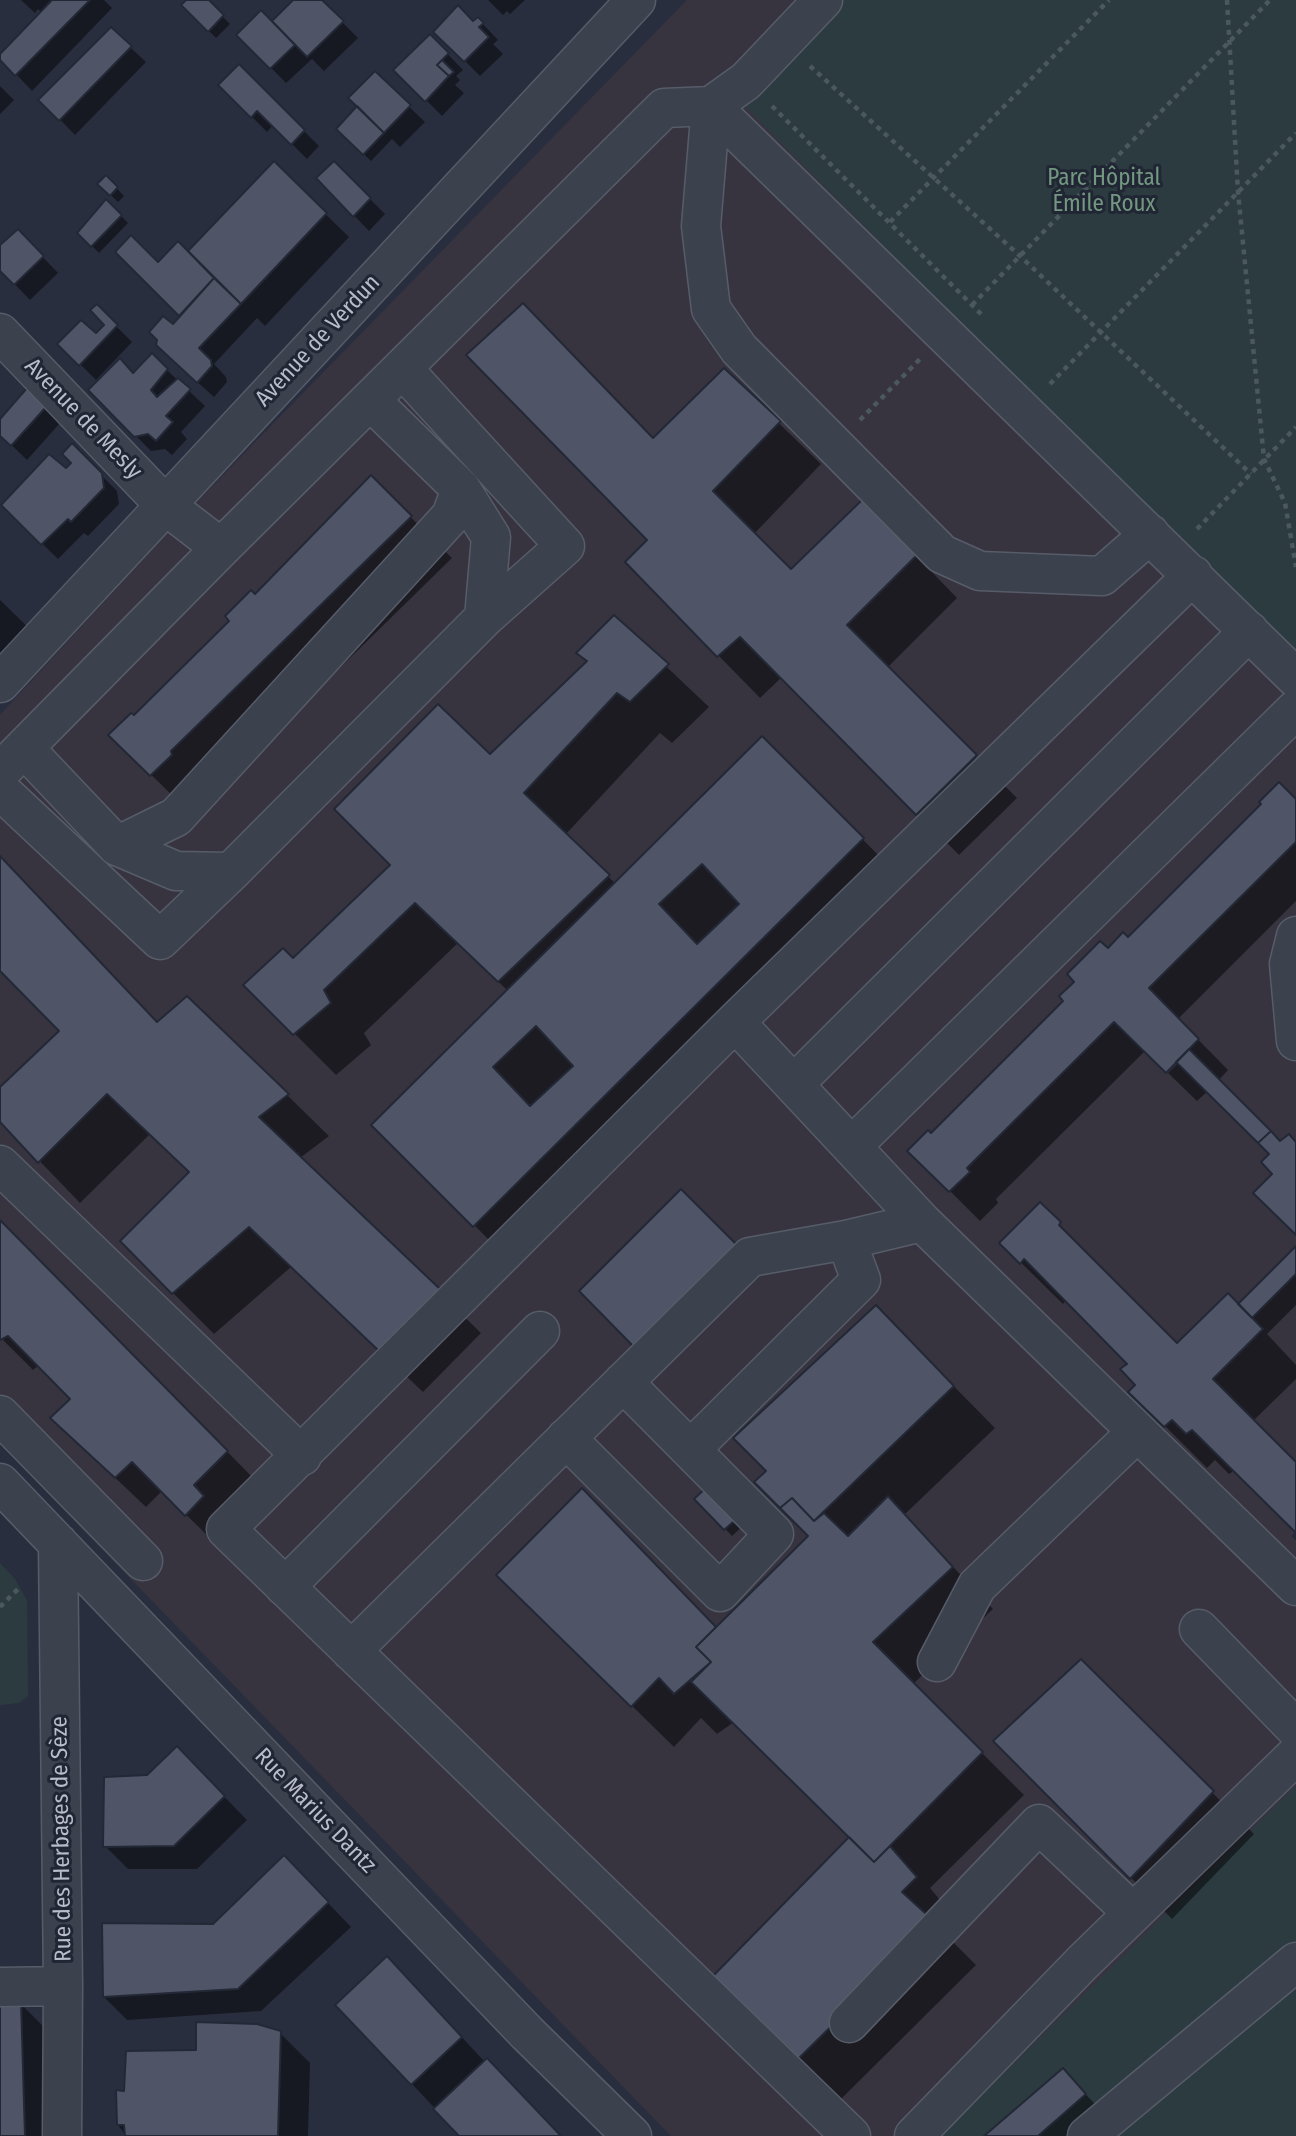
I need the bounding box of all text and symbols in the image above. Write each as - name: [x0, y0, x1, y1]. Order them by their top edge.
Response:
- park label: Parc Hôpital Émile Roux: [1047, 165, 1161, 219]
- street label: Avenue de Verdun: [250, 269, 386, 413]
- street label: Avenue de Mesly: [18, 353, 148, 485]
- street label: Rue des Herbages de Sèze: [46, 1716, 78, 1962]
- street label: Rue Marius Dantz: [248, 1743, 382, 1879]

